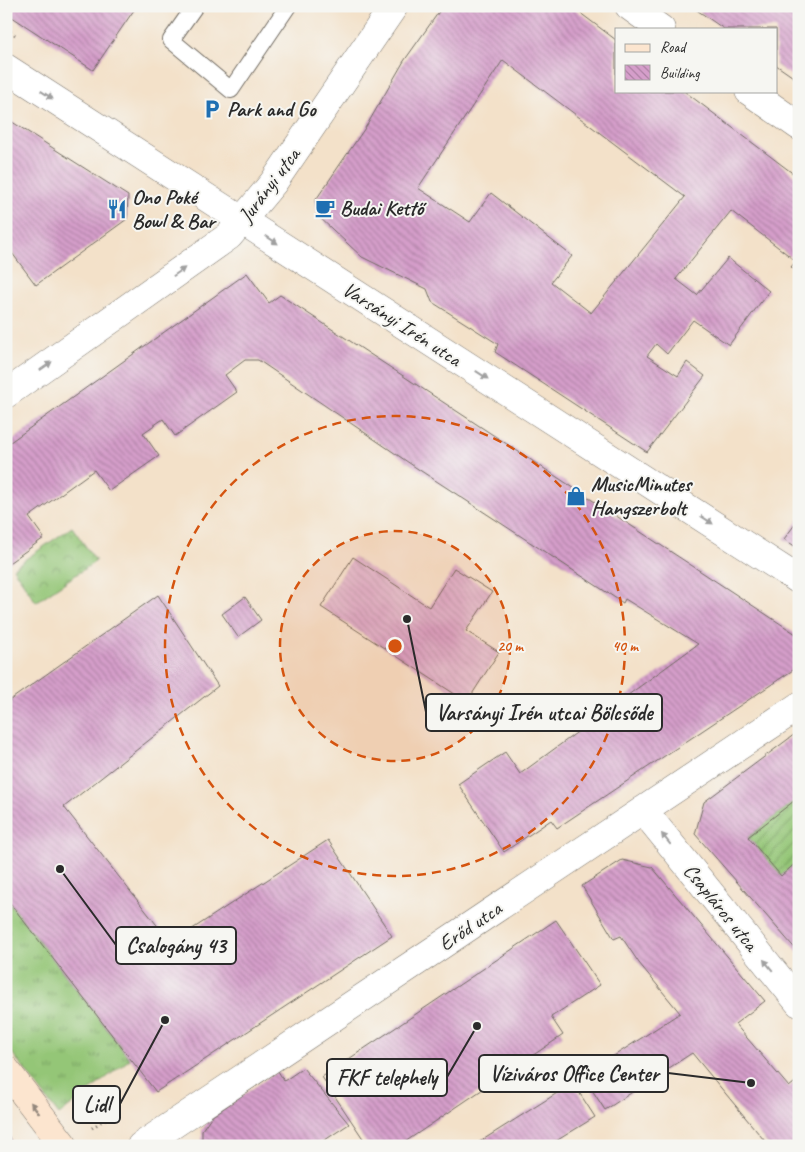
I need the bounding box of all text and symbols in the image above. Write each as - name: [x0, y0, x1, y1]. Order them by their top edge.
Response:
- legend: [615, 28, 778, 92]
- text: Road: [660, 38, 687, 57]
- text: Building: [660, 64, 700, 83]
- one-way arrow: [41, 90, 54, 100]
- place label: Park and Go: [227, 96, 317, 122]
- parking icon: Park and Go: [201, 98, 223, 120]
- street label: Jurányi utca: [232, 141, 307, 228]
- place label: Ono Poké Bowl & Bar: [132, 184, 217, 234]
- place label: Budai Kettő: [340, 195, 427, 221]
- cafe icon: Budai Kettő: [314, 197, 336, 219]
- restaurant icon: Ono Poké Bowl & Bar: [106, 198, 128, 220]
- one-way arrow: [265, 235, 278, 245]
- one-way arrow: [172, 267, 186, 277]
- street label: Varsányi Irén utca: [338, 276, 468, 373]
- one-way arrow: [39, 361, 53, 371]
- one-way arrow: [475, 370, 489, 380]
- place label: MusicMinutes Hangszerbolt: [591, 471, 694, 521]
- shop icon: MusicMinutes Hangszerbolt: [565, 485, 587, 507]
- one-way arrow: [700, 515, 714, 525]
- centre of rings: [386, 637, 404, 655]
- text: 20 m: [497, 637, 524, 656]
- text: 40 m: [612, 637, 639, 656]
- callout: Varsányi Irén utcai Bölcsőde: [426, 694, 662, 731]
- text: Varsányi Irén utcai Bölcsőde: [436, 699, 655, 727]
- one-way arrow: [661, 833, 672, 846]
- street label: Csapláros utca: [678, 858, 766, 958]
- street label: Erőd utca: [434, 895, 508, 956]
- callout: Csalogány 43: [116, 927, 236, 964]
- text: Csalogány 43: [126, 932, 228, 960]
- one-way arrow: [763, 959, 774, 972]
- callout: Víziváros Office Center: [479, 1055, 668, 1092]
- callout: FKF telephely: [327, 1059, 447, 1096]
- text: Víziváros Office Center: [489, 1060, 661, 1088]
- text: FKF telephely: [337, 1064, 440, 1092]
- callout: Lidl: [73, 1086, 120, 1123]
- text: Lidl: [84, 1091, 114, 1119]
- one-way arrow: [30, 1101, 40, 1115]

